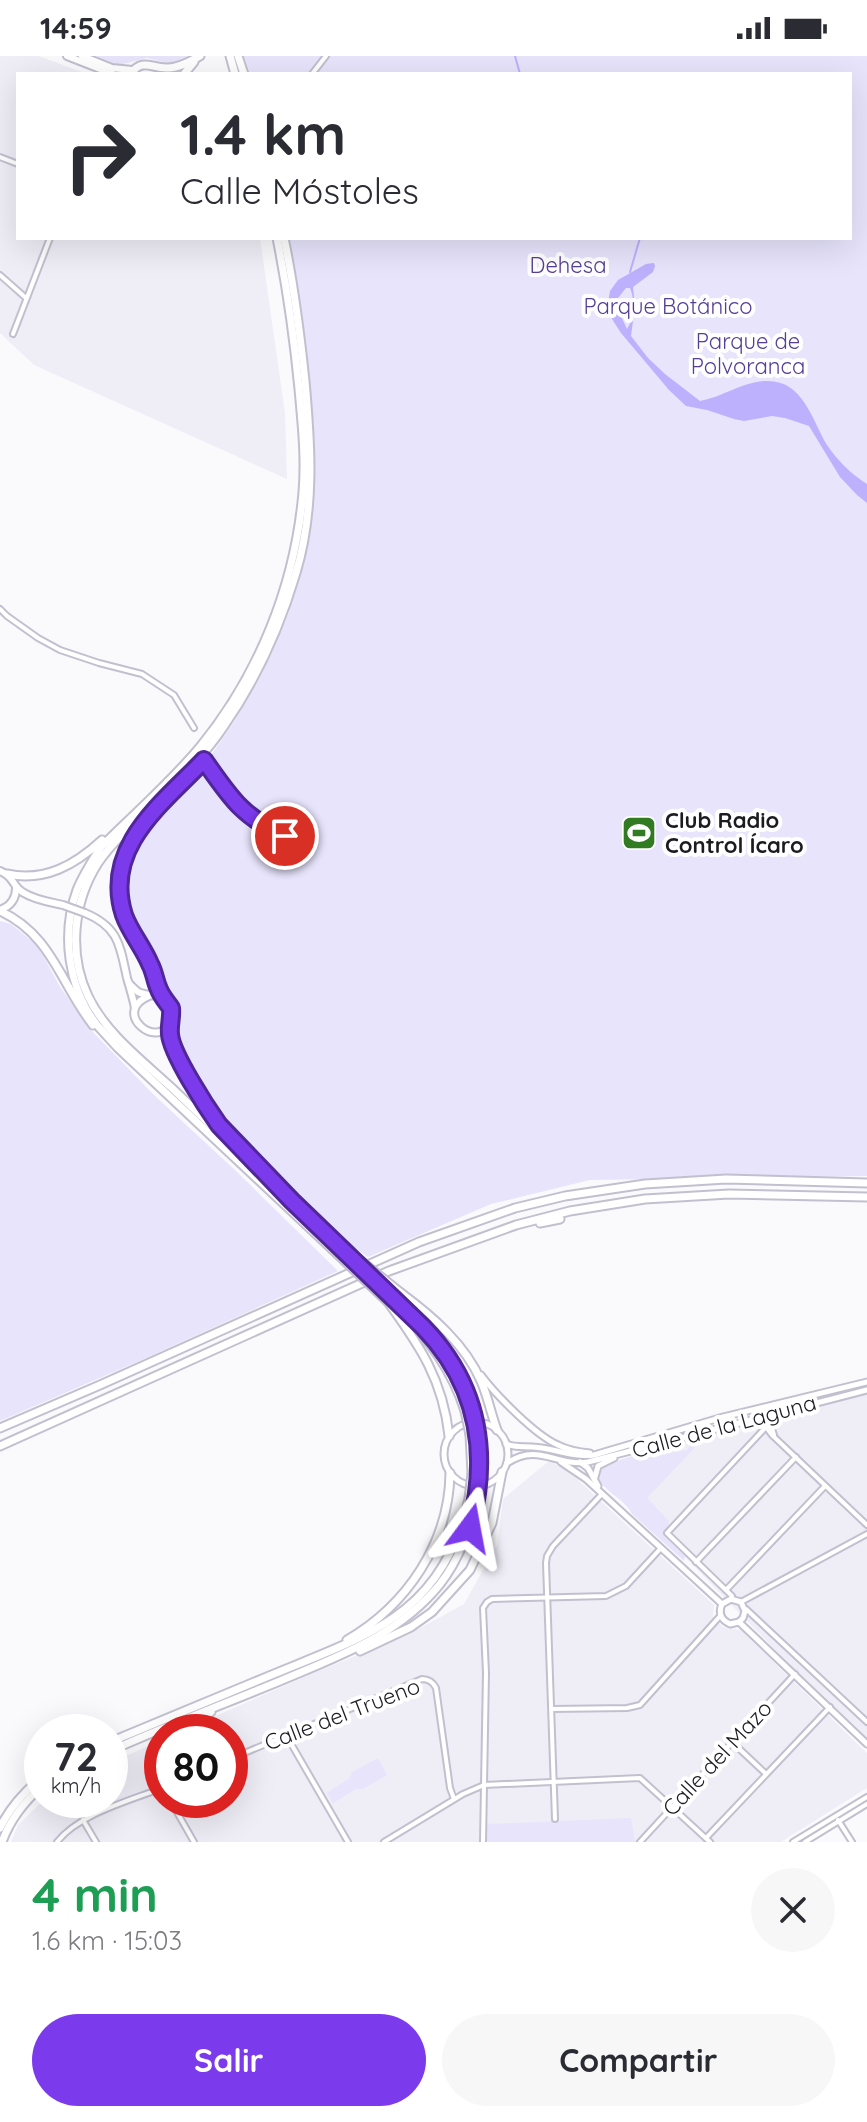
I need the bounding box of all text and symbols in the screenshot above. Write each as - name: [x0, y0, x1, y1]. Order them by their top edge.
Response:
- text: 14:59: [40, 9, 112, 47]
- text: 1.4 km: [180, 99, 346, 169]
- icon: right: [48, 104, 152, 208]
- text: Calle Móstoles: [180, 168, 419, 213]
- park label: Dehesa: [529, 251, 607, 279]
- park label: Parque Botánico: [583, 292, 753, 320]
- park label: Parque de Polvoranca: [691, 327, 805, 380]
- pin: [251, 802, 319, 870]
- place label: Club Radio Control Ícaro: [665, 806, 804, 859]
- icon: arrive: [263, 814, 307, 858]
- sports icon: Club Radio Control Ícaro: [620, 814, 658, 852]
- street label: Calle de la Laguna: [629, 1388, 819, 1464]
- position arrow: [428, 1486, 512, 1570]
- street label: Calle del Trueno: [260, 1671, 424, 1757]
- street label: Calle del Mazo: [656, 1694, 778, 1822]
- speed limit sign: 80: [144, 1714, 248, 1818]
- text: 72: [54, 1731, 98, 1781]
- text: km/h: [51, 1773, 101, 1798]
- text: 4 min: [32, 1864, 158, 1924]
- button: close: [751, 1868, 835, 1952]
- text: 1.6 km · 15:03: [32, 1924, 182, 1957]
- button: Salir: [32, 2014, 426, 2106]
- button: Compartir: [442, 2014, 835, 2106]

